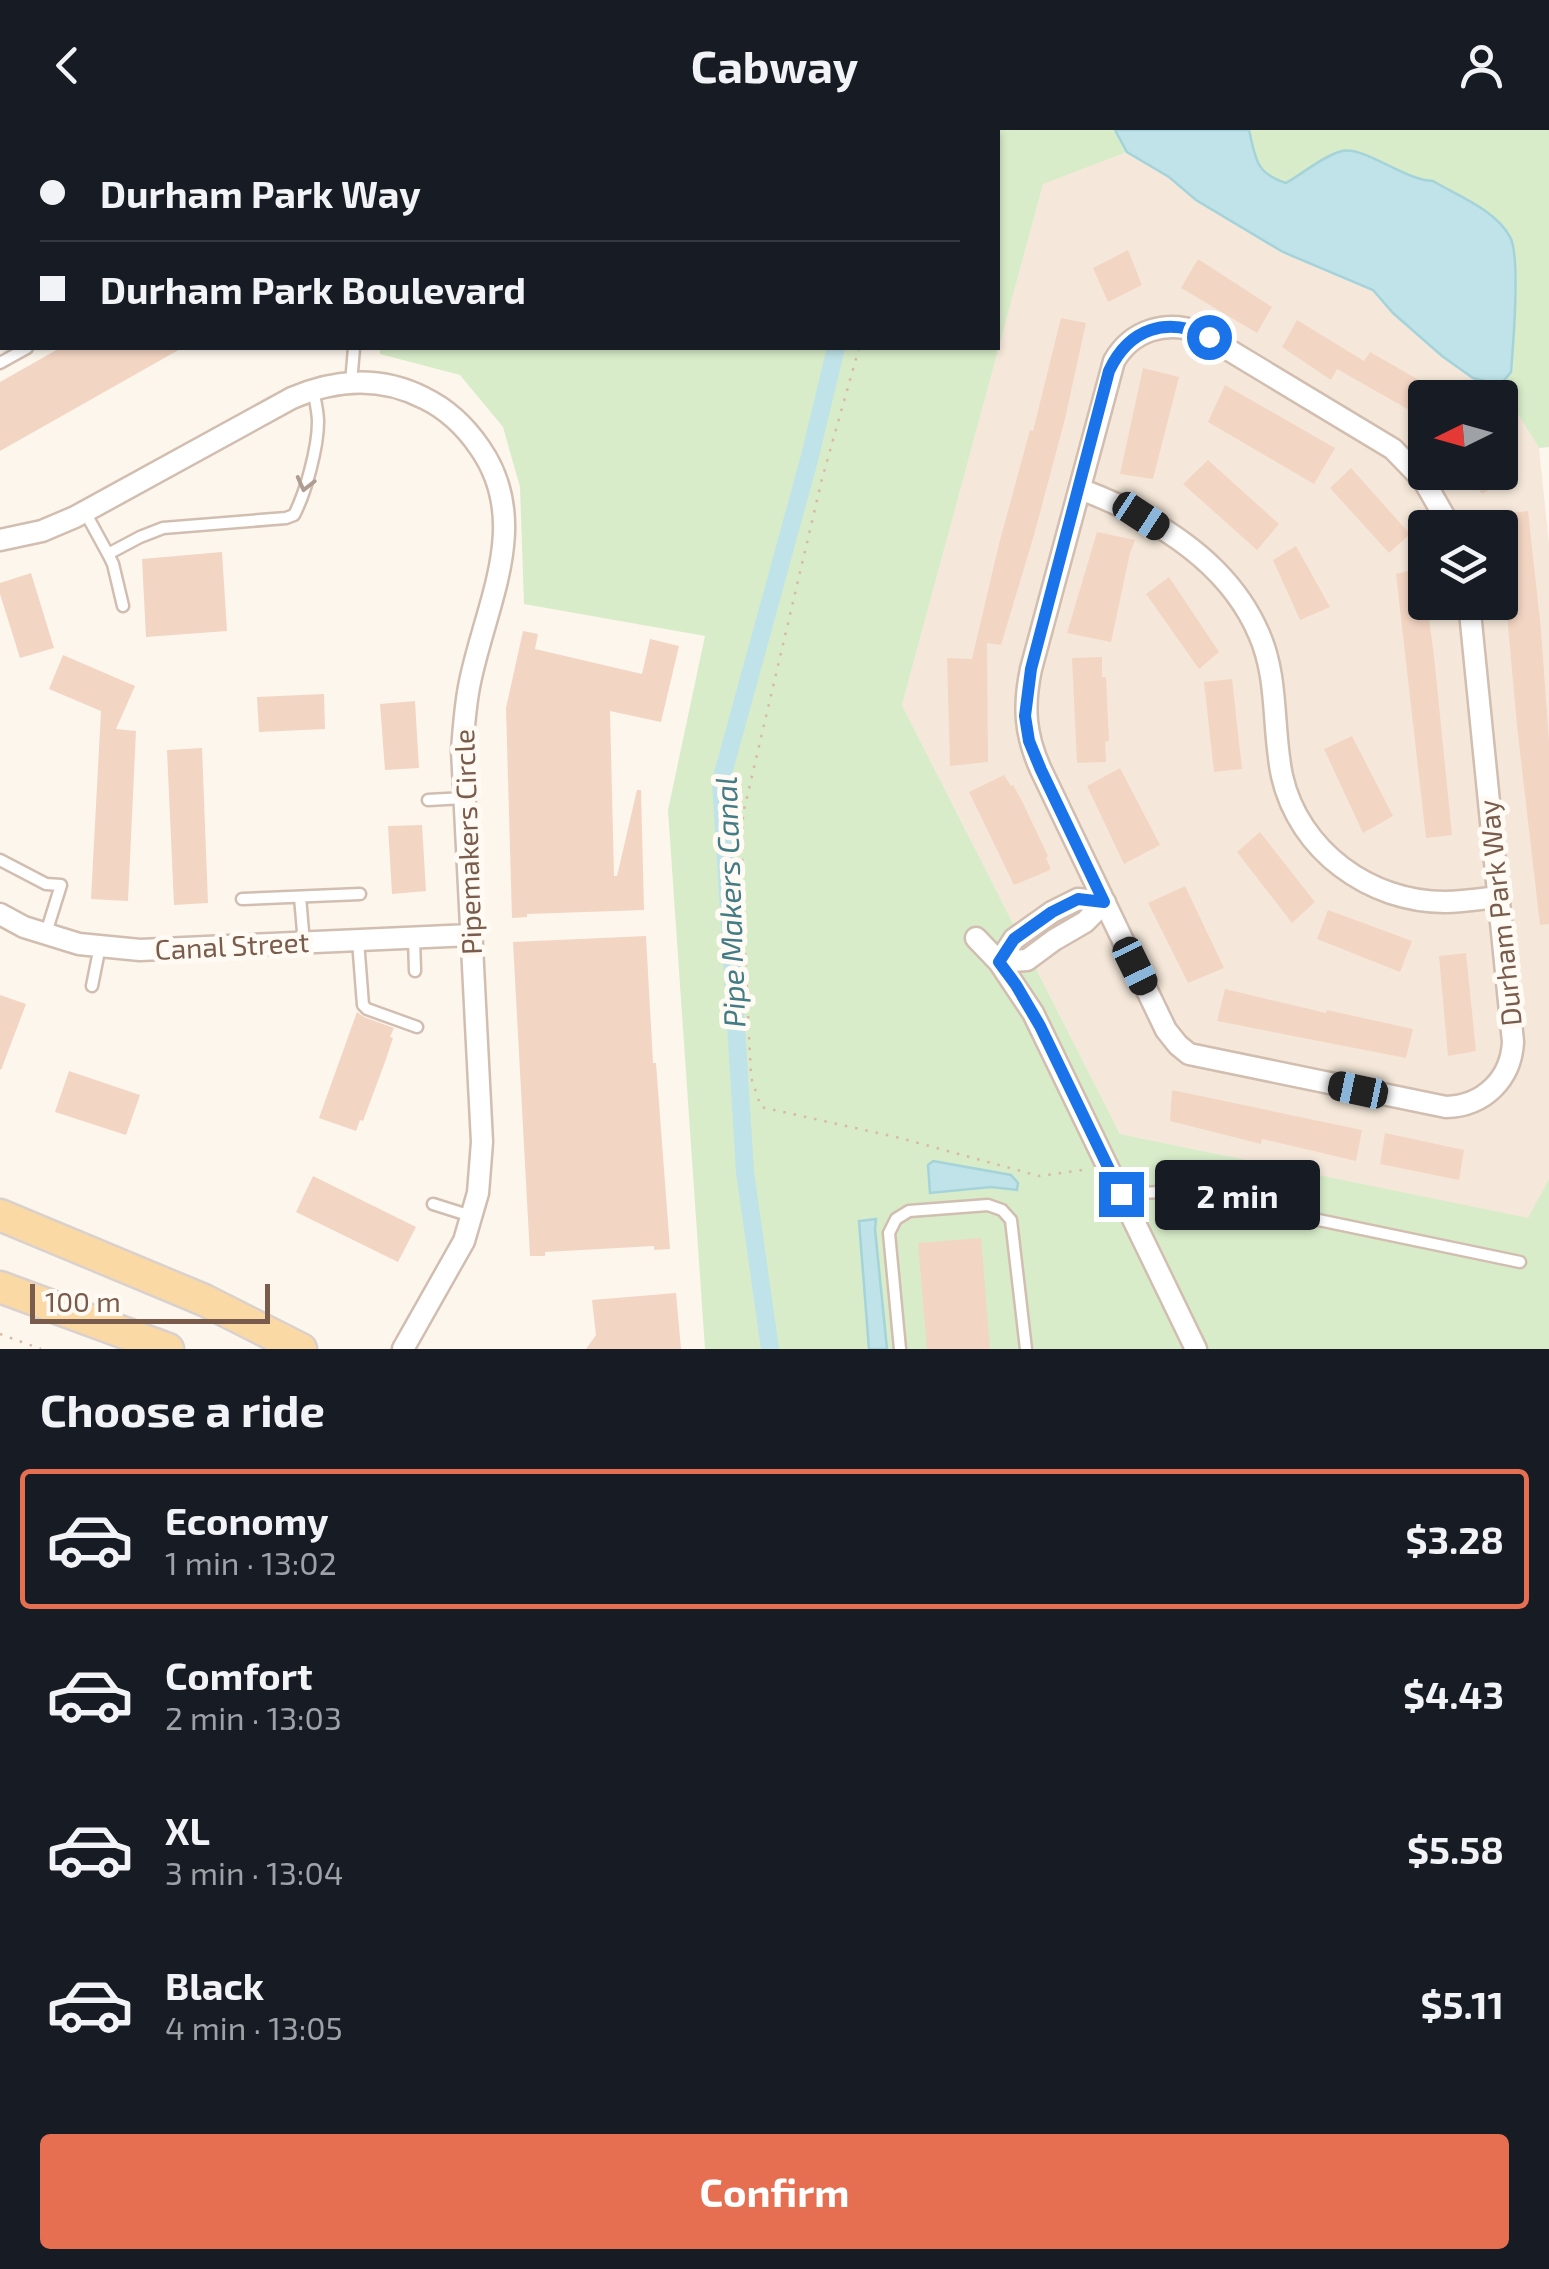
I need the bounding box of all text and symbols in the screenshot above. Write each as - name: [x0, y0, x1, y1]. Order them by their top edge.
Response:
- icon: back: [40, 38, 95, 93]
- text: Cabway: [691, 38, 858, 92]
- icon: person: [1454, 38, 1509, 93]
- text: Durham Park Way: [100, 170, 421, 216]
- text: Durham Park Boulevard: [100, 266, 526, 312]
- route start: [1187, 315, 1232, 360]
- north arrow: [1408, 380, 1518, 490]
- map controls: [1408, 380, 1518, 620]
- one-way arrow: [296, 475, 317, 492]
- car: [1108, 487, 1174, 545]
- button: layers: [1408, 510, 1518, 620]
- street label: Pipemakers Circle: [446, 728, 488, 956]
- water label: Pipe Makers Canal: [707, 776, 751, 1028]
- street label: Durham Park Way: [1470, 798, 1528, 1028]
- street label: Canal Street: [154, 924, 310, 966]
- car: [1108, 932, 1162, 1000]
- car: [1326, 1069, 1390, 1111]
- callout: 2 min: [1156, 1159, 1321, 1229]
- route end: [1099, 1172, 1144, 1217]
- text: 2 min: [1197, 1176, 1278, 1214]
- scale bar: [30, 1279, 270, 1324]
- text: 100 m: [45, 1284, 121, 1318]
- text: Choose a ride: [40, 1382, 325, 1436]
- icon: car: [45, 1494, 135, 1584]
- text: Economy: [165, 1497, 329, 1543]
- text: $3.28: [1405, 1516, 1504, 1562]
- text: 1 min · 13:02: [165, 1543, 337, 1581]
- icon: car: [45, 1649, 135, 1739]
- text: Comfort: [165, 1652, 313, 1698]
- text: $4.43: [1403, 1671, 1504, 1717]
- text: 2 min · 13:03: [165, 1698, 342, 1736]
- icon: car: [45, 1804, 135, 1894]
- text: XL: [165, 1807, 210, 1853]
- text: $5.58: [1407, 1826, 1504, 1872]
- text: 3 min · 13:04: [165, 1853, 343, 1891]
- icon: car: [45, 1959, 135, 2049]
- text: Black: [165, 1962, 264, 2008]
- text: $5.11: [1421, 1981, 1504, 2027]
- text: 4 min · 13:05: [165, 2008, 343, 2046]
- button: Confirm: [40, 2134, 1509, 2249]

